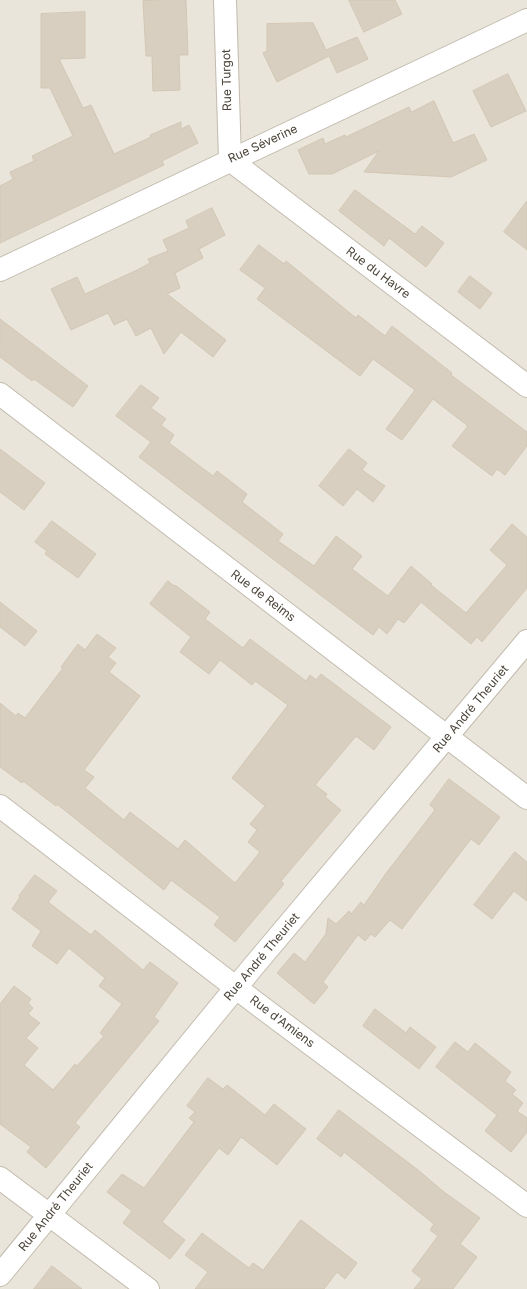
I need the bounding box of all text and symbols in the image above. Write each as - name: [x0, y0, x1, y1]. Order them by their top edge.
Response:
- street label: Rue Turgot: [219, 49, 235, 111]
- street label: Rue Séverine: [226, 122, 300, 166]
- street label: Rue du Havre: [343, 244, 413, 302]
- street label: Rue de Reims: [228, 567, 298, 625]
- street label: Rue André Theuriet: [430, 662, 512, 756]
- street label: Rue André Theuriet: [221, 910, 303, 1004]
- street label: Rue d'Amiens: [247, 993, 317, 1051]
- street label: Rue André Theuriet: [16, 1160, 96, 1254]

